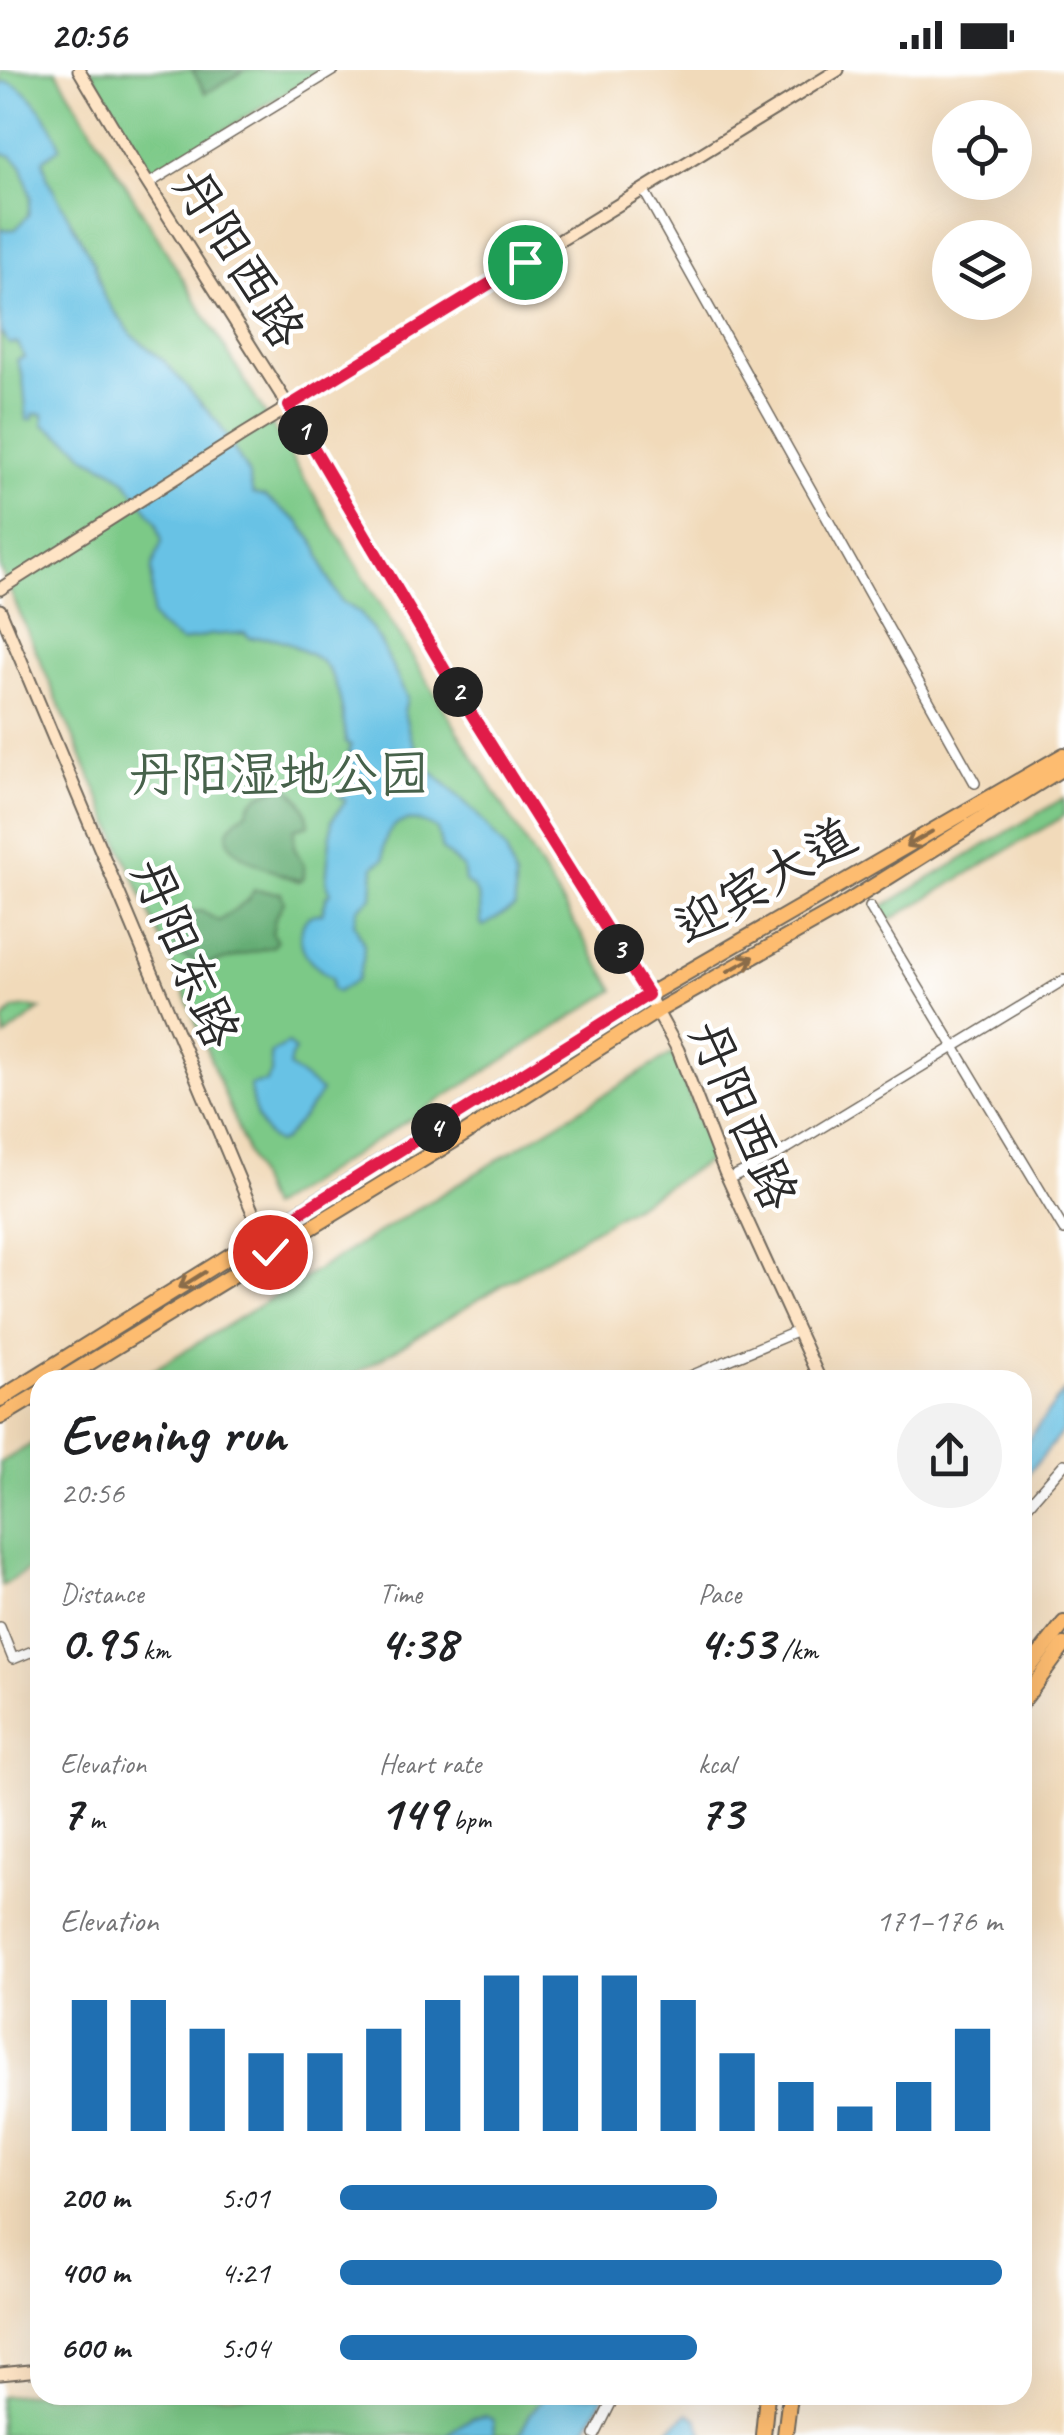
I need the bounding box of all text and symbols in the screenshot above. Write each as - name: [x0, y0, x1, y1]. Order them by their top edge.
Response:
- text: 20:56: [50, 12, 126, 59]
- map controls: [932, 100, 1032, 320]
- button: locate: [932, 100, 1032, 200]
- street label: 丹阳西路: [159, 157, 319, 359]
- pin: [483, 220, 568, 305]
- button: layers: [932, 220, 1032, 320]
- icon: arrive: [498, 235, 553, 290]
- pin: 1: [278, 405, 328, 455]
- text: 1: [297, 412, 309, 447]
- pin: 2: [433, 667, 483, 717]
- text: 2: [452, 674, 464, 709]
- park label: 丹阳湿地公园: [129, 743, 429, 806]
- street label: 迎宾大道: [663, 804, 867, 958]
- one-way arrow: [905, 829, 934, 849]
- street label: 丹阳东路: [117, 849, 253, 1057]
- pin: 3: [594, 924, 644, 974]
- text: 3: [613, 931, 625, 966]
- one-way arrow: [725, 953, 755, 973]
- street label: 丹阳西路: [675, 1011, 811, 1219]
- pin: 4: [411, 1103, 461, 1153]
- text: 4: [430, 1110, 442, 1145]
- pin: [228, 1210, 313, 1295]
- icon: check: [243, 1225, 298, 1280]
- one-way arrow: [178, 1270, 207, 1290]
- text: Evening run: [60, 1399, 285, 1469]
- button: share: [897, 1403, 1002, 1508]
- text: 20:56: [60, 1472, 124, 1513]
- text: Distance: [60, 1576, 144, 1611]
- text: Time: [379, 1576, 422, 1611]
- text: Pace: [698, 1576, 741, 1611]
- text: 0.95: [60, 1611, 136, 1674]
- text: 4:38: [379, 1611, 456, 1674]
- text: 4:53: [698, 1611, 775, 1674]
- text: km: [136, 1632, 170, 1667]
- text: /km: [775, 1632, 818, 1667]
- text: Elevation: [60, 1746, 146, 1781]
- text: Heart rate: [379, 1746, 481, 1781]
- text: kcal: [698, 1746, 735, 1781]
- text: 7: [60, 1781, 82, 1844]
- text: 149: [379, 1781, 446, 1844]
- text: 73: [698, 1781, 743, 1844]
- text: m: [82, 1802, 105, 1837]
- text: bpm: [446, 1802, 491, 1837]
- text: Elevation: [60, 1900, 158, 1941]
- text: 171–176 m: [876, 1900, 1002, 1941]
- text: 200 m: [60, 2177, 129, 2218]
- text: 5:01: [220, 2177, 270, 2218]
- text: 400 m: [60, 2252, 129, 2293]
- text: 4:21: [220, 2252, 270, 2293]
- text: 600 m: [60, 2327, 130, 2368]
- text: 5:04: [220, 2327, 270, 2368]

